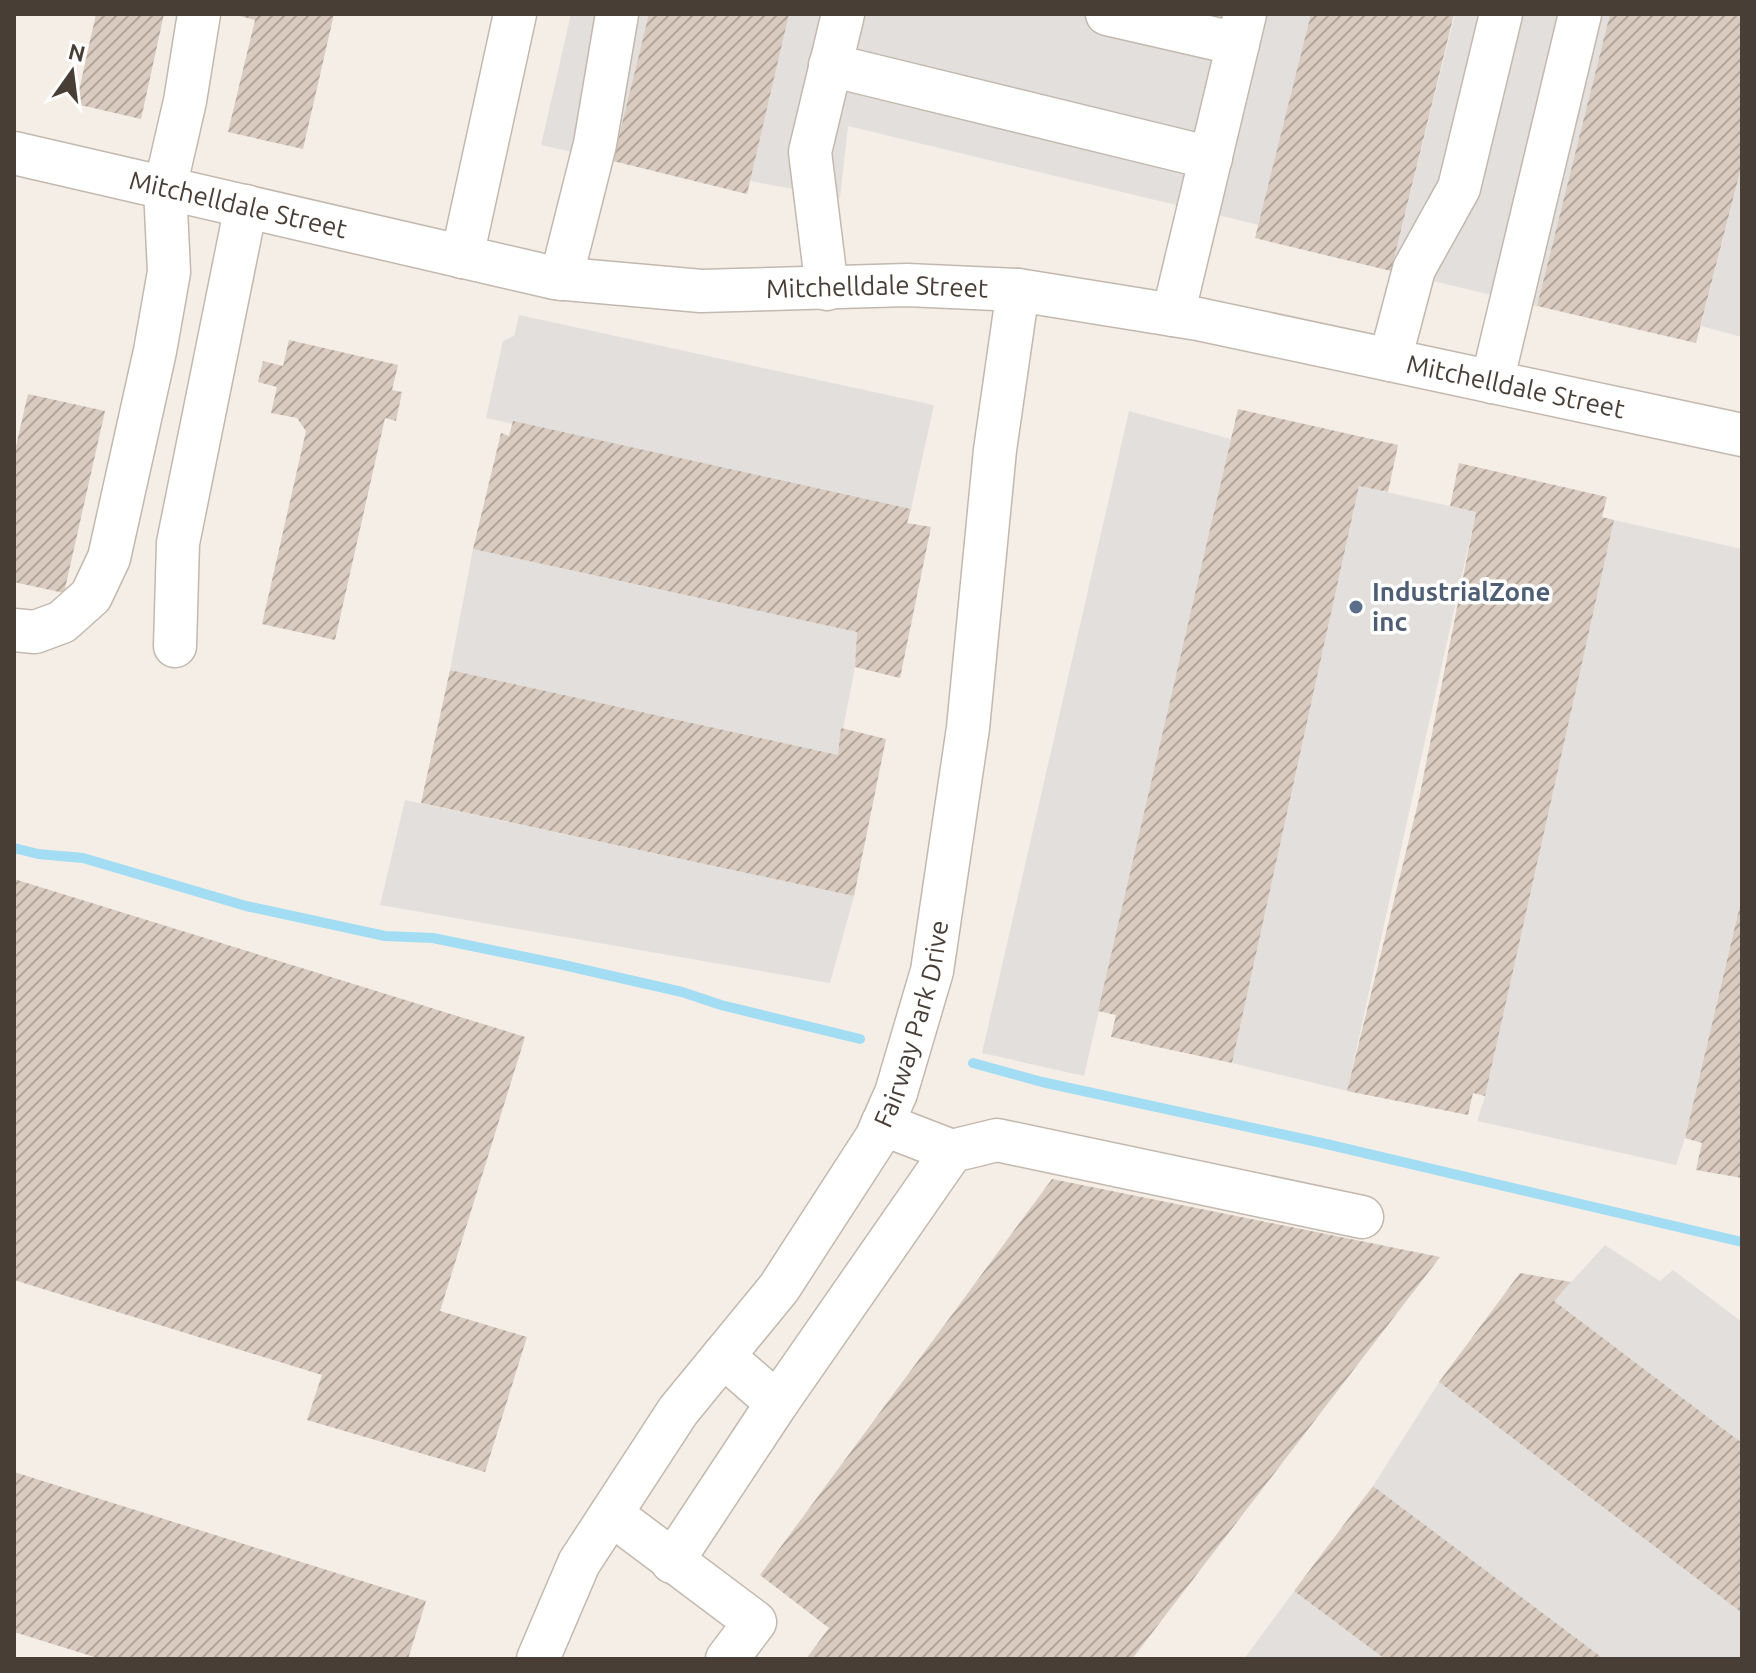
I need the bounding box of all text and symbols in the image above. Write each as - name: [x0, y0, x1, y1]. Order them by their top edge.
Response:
- north arrow: [32, 32, 112, 112]
- text: N: [66, 38, 88, 66]
- street label: Mitchelldale Street: [127, 165, 350, 243]
- street label: Mitchelldale Street: [766, 270, 989, 303]
- street label: Mitchelldale Street: [1404, 349, 1627, 424]
- place label: IndustrialZone inc: [1372, 577, 1550, 636]
- marker: IndustrialZone inc: [1347, 598, 1365, 616]
- street label: Fairway Park Drive: [868, 918, 953, 1131]

